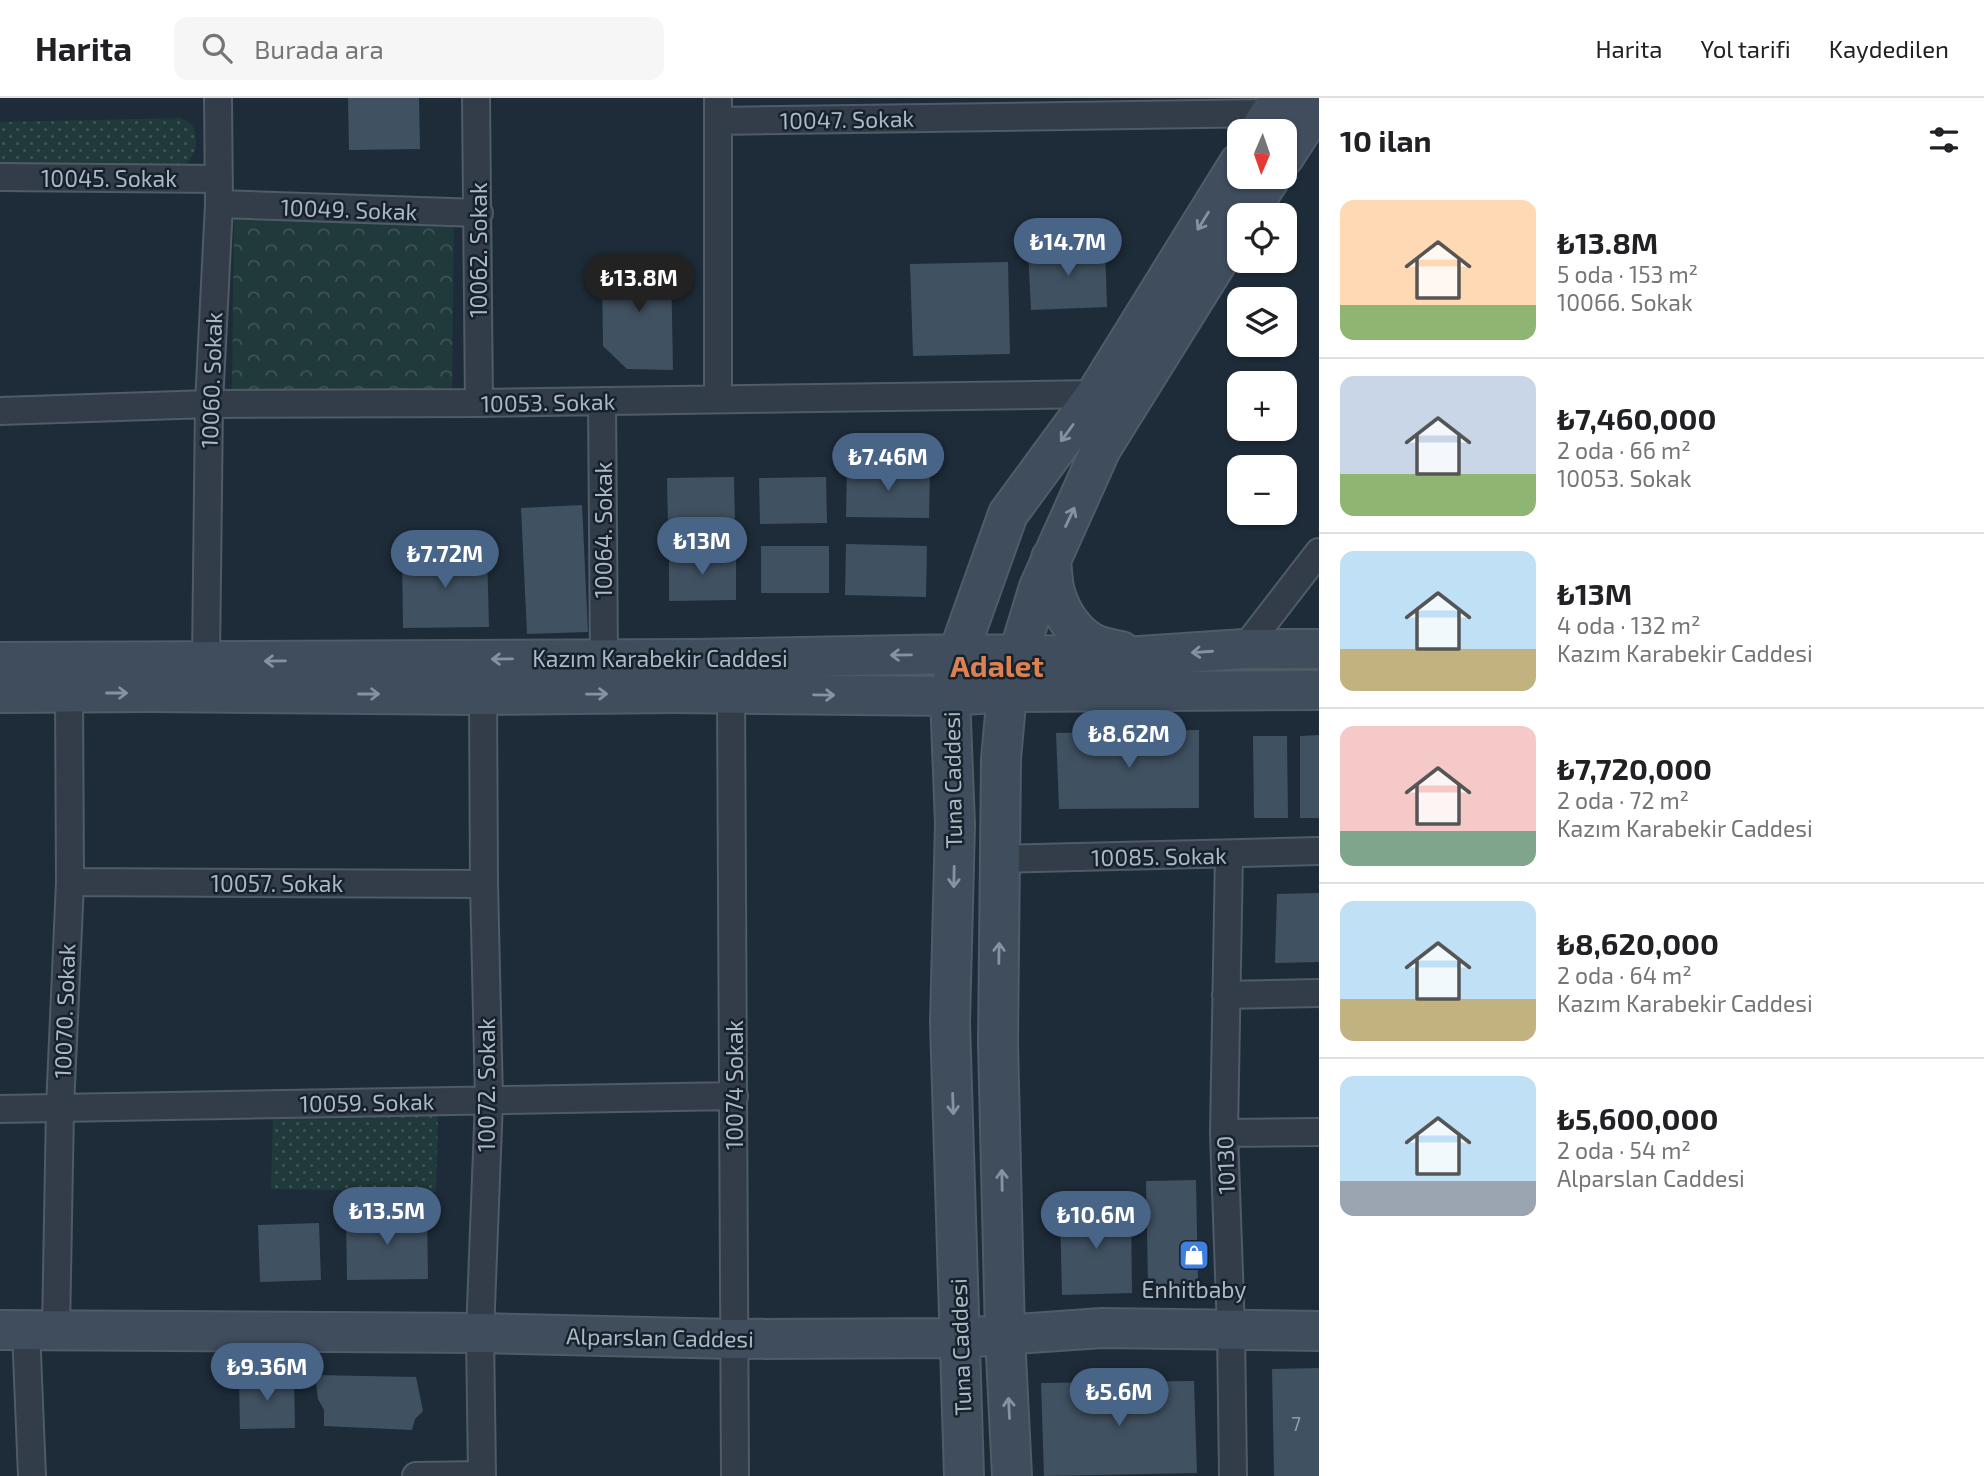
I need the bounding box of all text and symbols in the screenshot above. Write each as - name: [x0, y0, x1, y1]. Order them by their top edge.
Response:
- search box: [174, 17, 664, 80]
- text: Harita: [35, 28, 132, 68]
- icon: search: [198, 29, 236, 67]
- text: Burada ara: [254, 33, 384, 64]
- text: Harita: [1595, 34, 1663, 63]
- text: Yol tarifi: [1701, 34, 1791, 63]
- text: Kaydedilen: [1829, 34, 1949, 63]
- street label: 10047. Sokak: [780, 104, 915, 134]
- north arrow: [1227, 119, 1297, 189]
- map controls: [1227, 119, 1297, 525]
- icon: filters: [1925, 121, 1963, 159]
- text: 10 ilan: [1340, 122, 1432, 158]
- street label: 10045. Sokak: [41, 164, 177, 192]
- street label: 10062. Sokak: [464, 182, 492, 318]
- street label: 10049. Sokak: [280, 193, 418, 225]
- button: locate: [1227, 203, 1297, 273]
- one-way arrow: [1196, 211, 1210, 231]
- pin: ₺14.7M: [1011, 218, 1125, 278]
- text: ₺13.8M: [1557, 224, 1658, 260]
- text: ₺14.7M: [1030, 227, 1106, 255]
- icon: home: [1396, 228, 1480, 312]
- pin: ₺13.8M: [582, 254, 696, 314]
- text: 5 oda · 153 m²: [1557, 260, 1698, 288]
- text: ₺13.8M: [600, 263, 678, 291]
- button: layers: [1227, 287, 1297, 357]
- text: 10066. Sokak: [1557, 288, 1693, 316]
- street label: 10060. Sokak: [195, 311, 227, 449]
- button: +: [1227, 371, 1297, 441]
- street label: 10053. Sokak: [481, 387, 616, 417]
- text: ₺7,460,000: [1557, 400, 1716, 436]
- icon: home: [1396, 404, 1480, 488]
- one-way arrow: [1060, 424, 1075, 443]
- pin: ₺7.46M: [831, 434, 945, 493]
- text: 2 oda · 66 m²: [1557, 436, 1691, 464]
- text: ₺7.46M: [848, 442, 928, 470]
- button: −: [1227, 455, 1297, 525]
- street label: 10064. Sokak: [589, 461, 617, 598]
- text: 10053. Sokak: [1557, 464, 1691, 492]
- one-way arrow: [1064, 507, 1077, 528]
- pin: ₺13M: [661, 518, 743, 577]
- text: ₺13M: [673, 526, 731, 554]
- pin: ₺7.72M: [388, 531, 502, 590]
- text: ₺7.72M: [407, 539, 483, 567]
- text: ₺13M: [1557, 575, 1632, 611]
- icon: home: [1396, 579, 1480, 663]
- text: 4 oda · 132 m²: [1557, 611, 1701, 639]
- text: Kazım Karabekir Caddesi: [1557, 639, 1813, 667]
- street label: Kazım Karabekir Caddesi: [532, 644, 788, 672]
- one-way arrow: [1191, 646, 1214, 659]
- district label: Adalet: [950, 647, 1044, 683]
- one-way arrow: [890, 648, 913, 662]
- one-way arrow: [491, 652, 514, 666]
- one-way arrow: [263, 654, 286, 668]
- one-way arrow: [105, 686, 128, 700]
- one-way arrow: [357, 687, 380, 701]
- one-way arrow: [585, 687, 608, 701]
- one-way arrow: [812, 688, 835, 701]
- pin: ₺8.62M: [1072, 710, 1186, 770]
- street label: Tuna Caddesi: [937, 711, 967, 849]
- text: ₺8.62M: [1088, 719, 1170, 747]
- text: ₺7,720,000: [1557, 750, 1712, 786]
- icon: home: [1396, 754, 1480, 838]
- text: 2 oda · 72 m²: [1557, 786, 1689, 814]
- text: Kazım Karabekir Caddesi: [1557, 814, 1813, 842]
- street label: 10085. Sokak: [1091, 841, 1227, 871]
- one-way arrow: [947, 865, 961, 888]
- street label: 10057. Sokak: [211, 869, 343, 897]
- text: ₺8,620,000: [1557, 925, 1719, 961]
- icon: home: [1396, 929, 1480, 1013]
- one-way arrow: [992, 942, 1006, 965]
- street label: 10070. Sokak: [48, 943, 80, 1079]
- text: 2 oda · 64 m²: [1557, 961, 1692, 989]
- text: Kazım Karabekir Caddesi: [1557, 989, 1813, 1017]
- street label: 10072. Sokak: [472, 1018, 500, 1152]
- street label: 10074 Sokak: [720, 1020, 748, 1150]
- street label: 10059. Sokak: [299, 1087, 435, 1117]
- one-way arrow: [946, 1093, 959, 1116]
- text: ₺5,600,000: [1557, 1100, 1718, 1136]
- icon: home: [1396, 1104, 1480, 1188]
- street label: 10130: [1210, 1135, 1240, 1195]
- text: 2 oda · 54 m²: [1557, 1136, 1691, 1164]
- text: Alparslan Caddesi: [1557, 1164, 1745, 1192]
- one-way arrow: [995, 1169, 1008, 1192]
- pin: ₺13.5M: [330, 1188, 444, 1247]
- pin: ₺10.6M: [1039, 1192, 1153, 1251]
- text: ₺13.5M: [349, 1196, 425, 1224]
- text: ₺10.6M: [1057, 1200, 1135, 1228]
- shop icon: Enhitbaby: [1177, 1238, 1211, 1272]
- place label: Enhitbaby: [1142, 1275, 1247, 1303]
- street label: Tuna Caddesi: [944, 1278, 976, 1416]
- street label: Alparslan Caddesi: [566, 1321, 754, 1353]
- pin: ₺9.36M: [210, 1344, 324, 1403]
- text: ₺9.36M: [227, 1352, 307, 1380]
- pin: ₺5.6M: [1070, 1368, 1168, 1428]
- text: ₺5.6M: [1086, 1377, 1152, 1405]
- one-way arrow: [1002, 1397, 1015, 1420]
- house number: 7: [1291, 1412, 1301, 1435]

